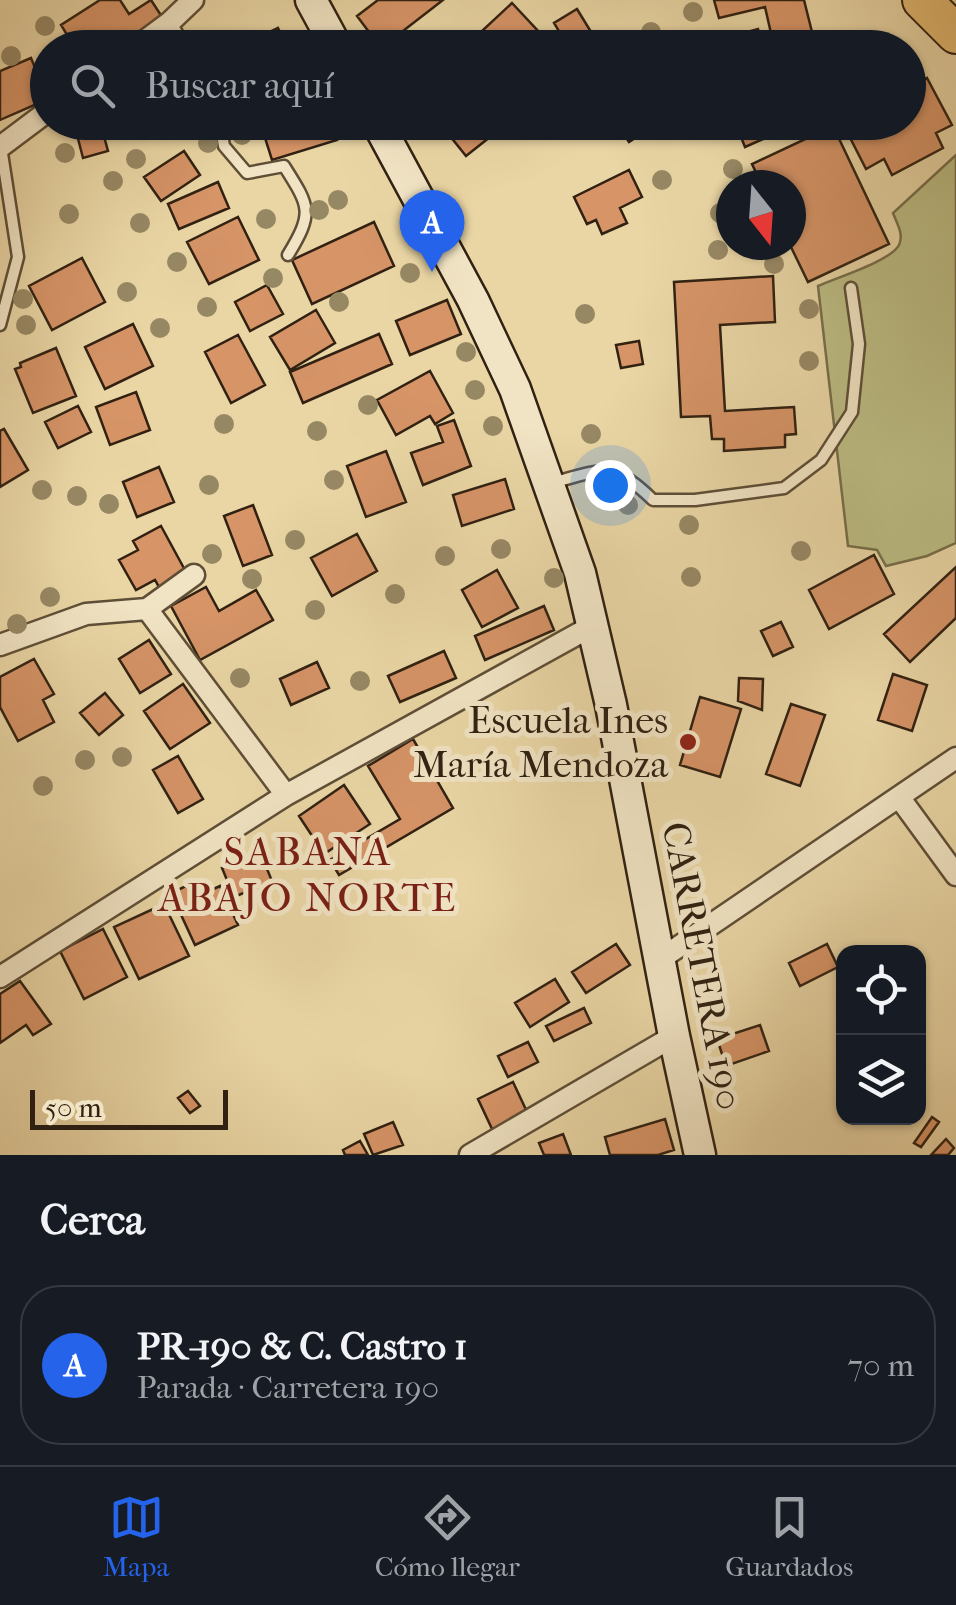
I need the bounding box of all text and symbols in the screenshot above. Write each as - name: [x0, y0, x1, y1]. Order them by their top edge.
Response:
- search box: [30, 30, 926, 140]
- icon: search: [65, 58, 120, 113]
- text: Buscar aquí: [145, 63, 334, 108]
- north arrow: [716, 170, 806, 260]
- pin: A: [400, 190, 464, 272]
- your location: [585, 460, 636, 511]
- place label: Escuela Ines María Mendoza: [413, 698, 668, 787]
- marker: Escuela Ines María Mendoza: [677, 731, 699, 753]
- street label: CARRETERA 190: [653, 818, 752, 1114]
- district label: SABANA ABAJO NORTE: [156, 829, 458, 921]
- map controls: [836, 945, 926, 1125]
- button: locate: [836, 945, 926, 1035]
- button: layers: [836, 1035, 926, 1125]
- scale bar: [30, 1085, 228, 1130]
- text: 50 m: [45, 1091, 102, 1124]
- text: Cerca: [40, 1196, 145, 1245]
- text: PR-190 & C. Castro 1: [137, 1324, 468, 1369]
- text: A: [64, 1347, 85, 1384]
- text: 70 m: [848, 1347, 914, 1384]
- text: Parada · Carretera 190: [137, 1369, 439, 1406]
- tab: Mapa: [103, 1490, 169, 1583]
- tab: Cómo llegar: [375, 1490, 520, 1583]
- tab: Guardados: [725, 1490, 853, 1583]

